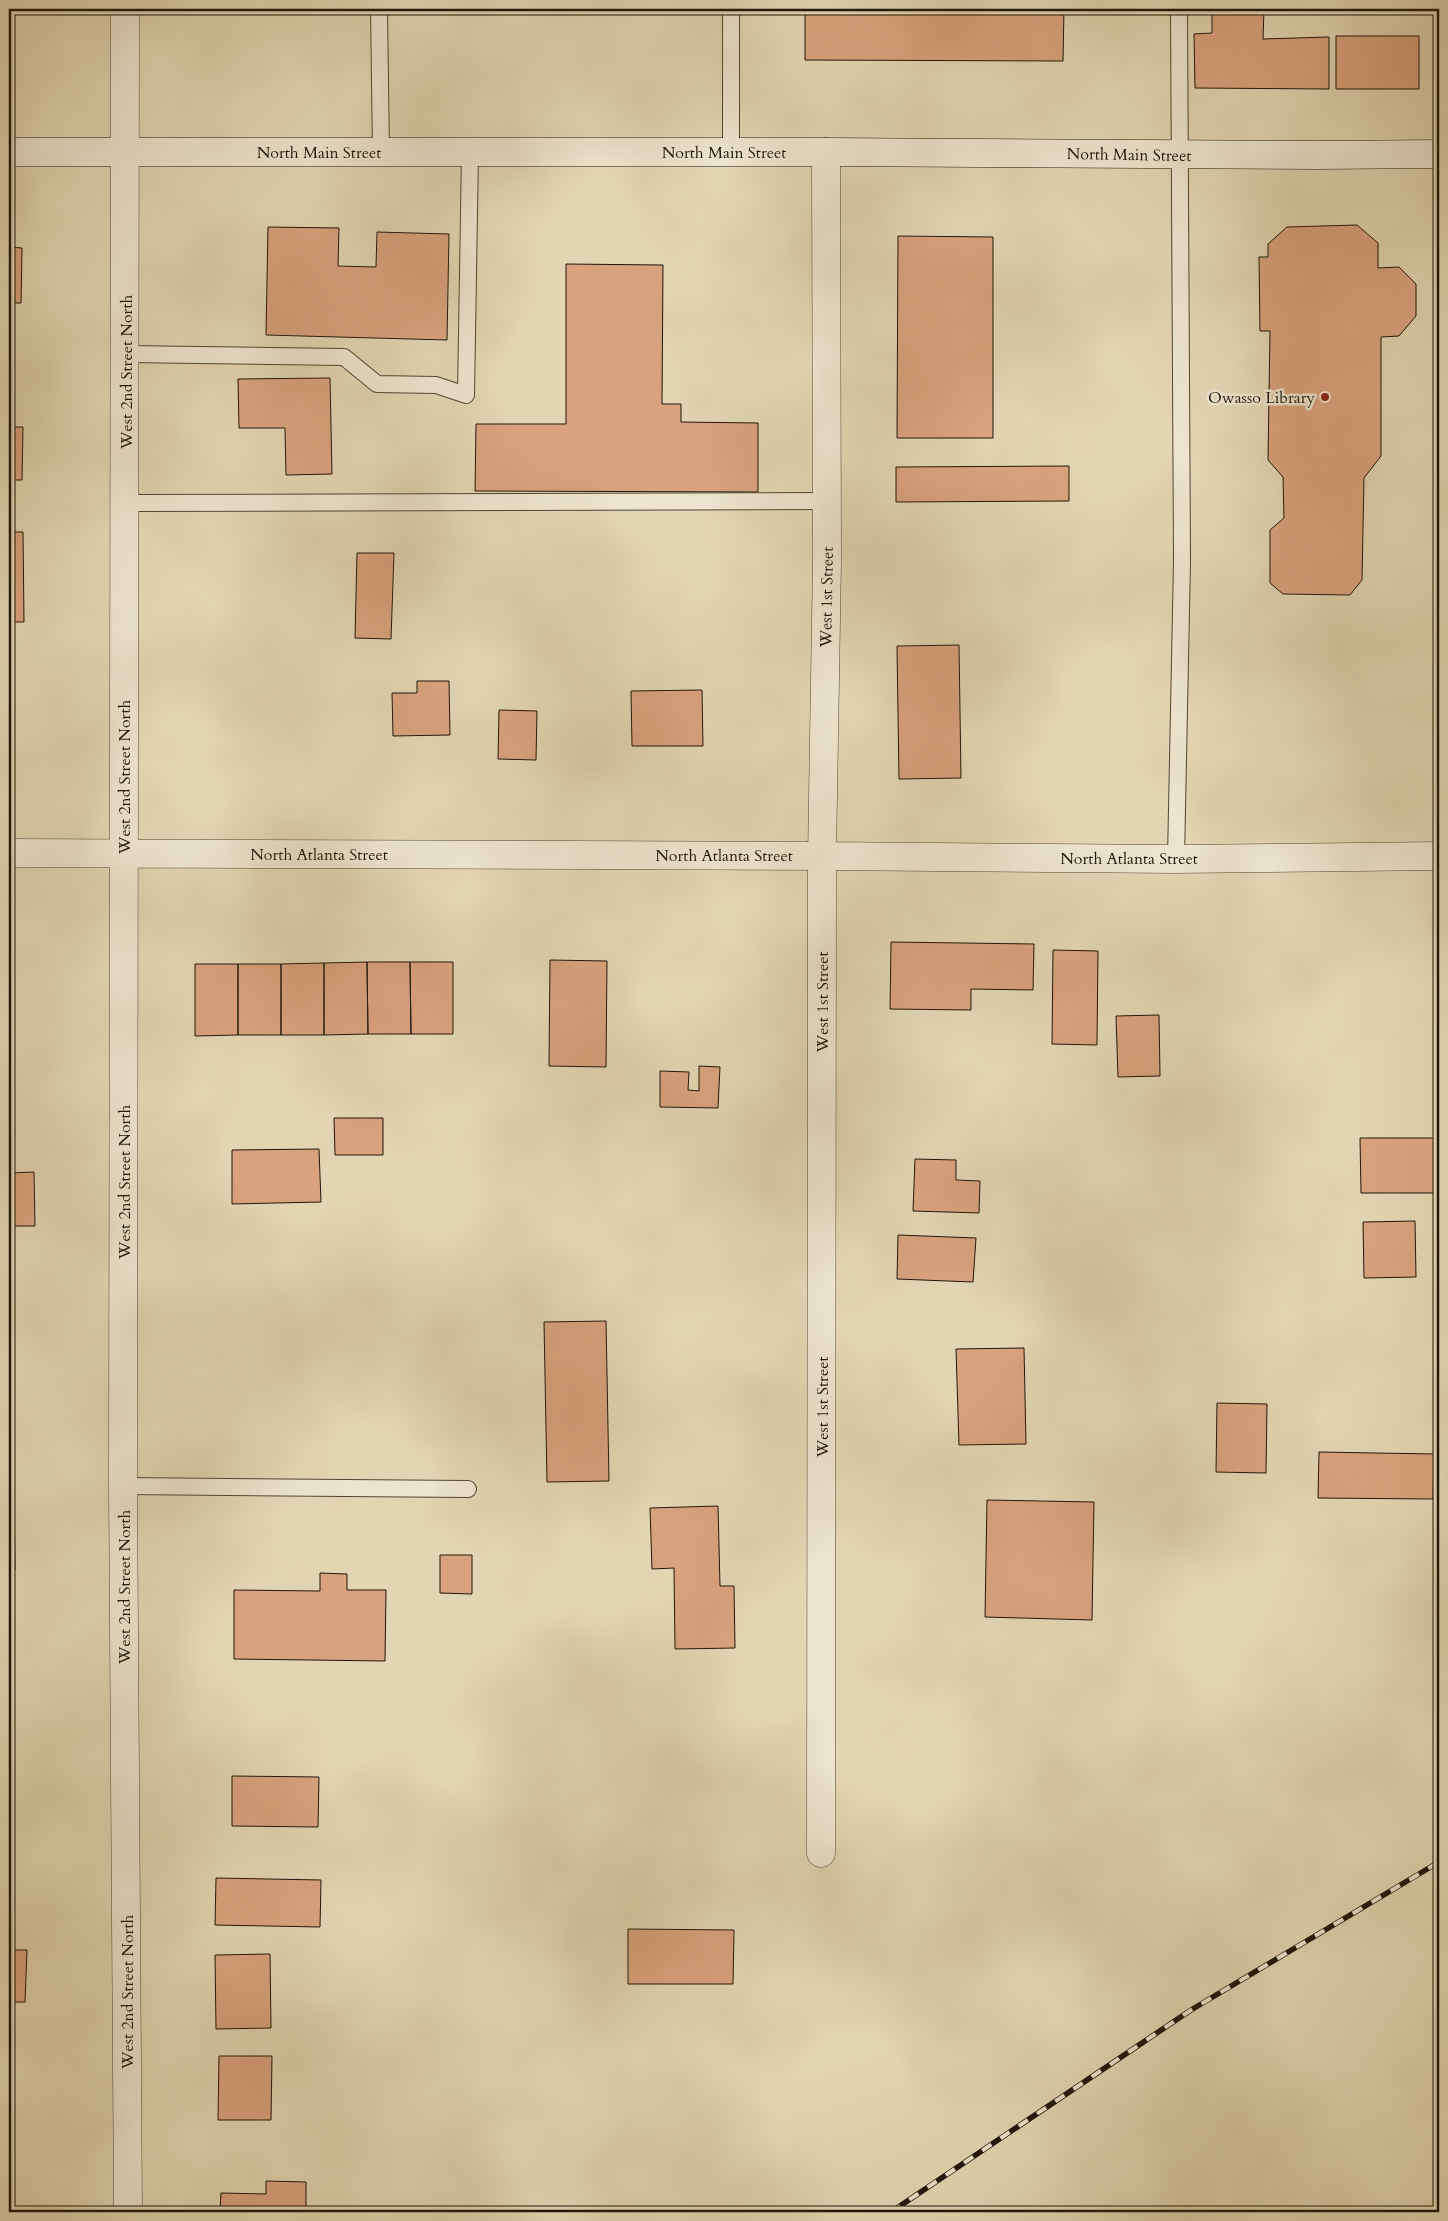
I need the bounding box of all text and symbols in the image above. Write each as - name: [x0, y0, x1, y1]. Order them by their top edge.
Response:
- street label: North Main Street: [257, 142, 381, 164]
- street label: North Main Street: [662, 142, 786, 164]
- street label: North Main Street: [1066, 143, 1191, 167]
- street label: West 2nd Street North: [116, 295, 138, 450]
- place label: Owasso Library: [1208, 387, 1316, 409]
- marker: Owasso Library: [1319, 391, 1331, 403]
- street label: West 1st Street: [815, 546, 839, 649]
- street label: West 2nd Street North: [114, 700, 136, 855]
- street label: North Atlanta Street: [250, 844, 388, 866]
- street label: North Atlanta Street: [655, 845, 793, 867]
- street label: North Atlanta Street: [1060, 848, 1198, 870]
- street label: West 1st Street: [812, 951, 834, 1054]
- street label: West 2nd Street North: [114, 1105, 136, 1260]
- street label: West 1st Street: [812, 1356, 834, 1459]
- street label: West 2nd Street North: [114, 1510, 136, 1665]
- street label: West 2nd Street North: [117, 1915, 139, 2070]

